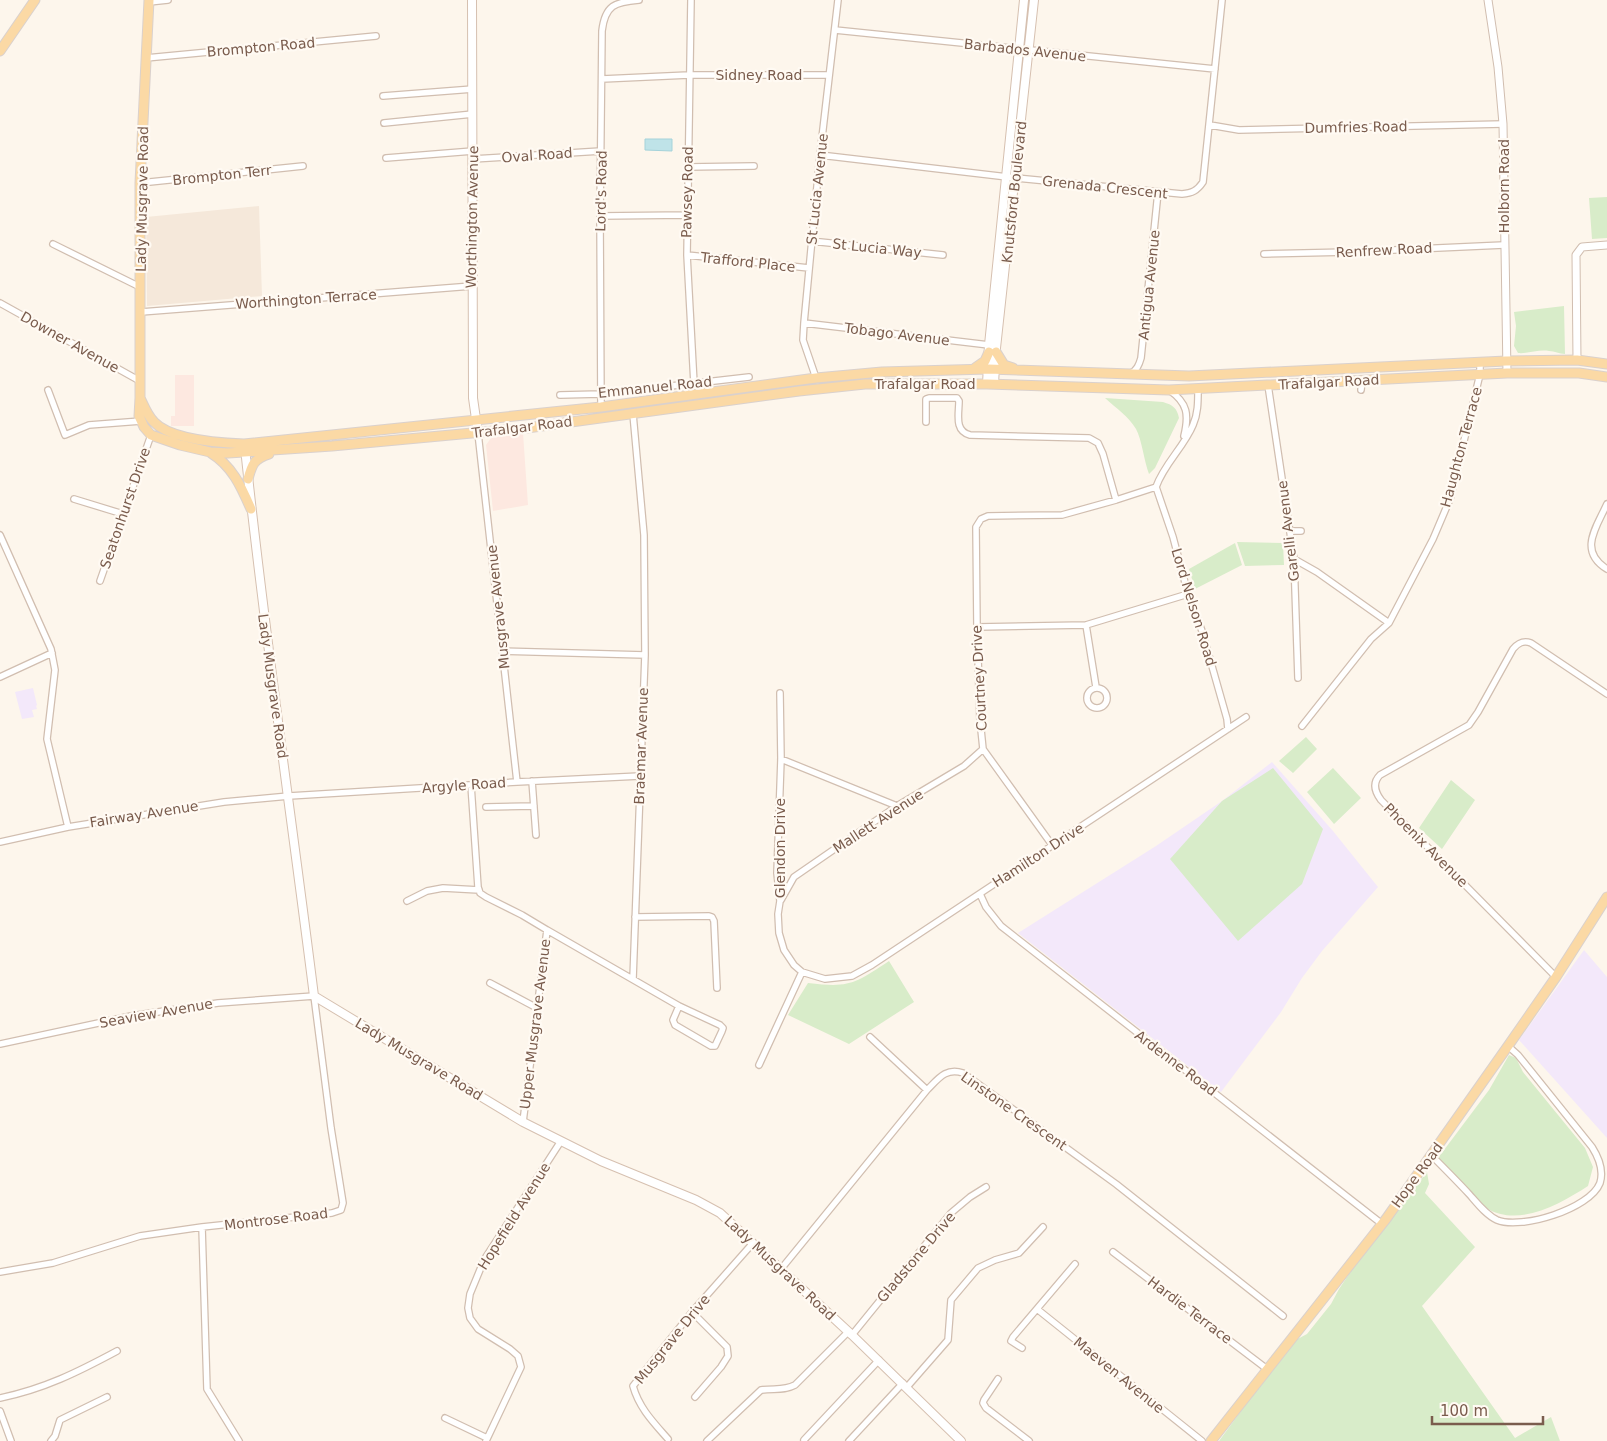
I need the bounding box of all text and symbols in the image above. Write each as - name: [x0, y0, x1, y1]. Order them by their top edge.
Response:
- street label: Brompton Road: [206, 34, 316, 60]
- street label: Barbados Avenue: [963, 36, 1087, 64]
- street label: Sidney Road: [715, 67, 803, 83]
- street label: Dumfries Road: [1304, 118, 1408, 136]
- street label: Knutsford Boulevard: [999, 120, 1029, 264]
- street label: Lady Musgrave Road: [133, 126, 151, 272]
- street label: St Lucia Avenue: [803, 133, 831, 245]
- street label: Holborn Road: [1496, 139, 1512, 233]
- street label: Worthington Avenue: [463, 145, 481, 289]
- street label: Oval Road: [501, 145, 573, 165]
- street label: Pawsey Road: [678, 146, 696, 238]
- street label: Lord's Road: [592, 150, 610, 232]
- street label: Brompton Terr: [172, 162, 273, 188]
- street label: Grenada Crescent: [1041, 172, 1169, 202]
- street label: Antigua Avenue: [1135, 229, 1163, 341]
- street label: St Lucia Way: [832, 235, 922, 261]
- street label: Renfrew Road: [1335, 239, 1433, 261]
- street label: Trafford Place: [699, 249, 796, 275]
- street label: Worthington Terrace: [235, 286, 377, 312]
- street label: Downer Avenue: [18, 308, 122, 376]
- street label: Tobago Avenue: [842, 319, 951, 348]
- street label: Trafalgar Road: [1277, 371, 1380, 393]
- street label: Emmanuel Road: [597, 373, 713, 401]
- street label: Trafalgar Road: [873, 376, 976, 392]
- street label: Haughton Terrace: [1437, 385, 1485, 509]
- street label: Trafalgar Road: [470, 413, 573, 441]
- street label: Seatonhurst Drive: [97, 445, 153, 571]
- street label: Garelli Avenue: [1274, 480, 1302, 582]
- street label: Musgrave Avenue: [484, 544, 512, 670]
- street label: Lord Nelson Road: [1168, 546, 1220, 668]
- street label: Lady Musgrave Road: [255, 613, 291, 759]
- street label: Courtney Drive: [968, 625, 990, 731]
- street label: Braemar Avenue: [631, 687, 651, 805]
- street label: Argyle Road: [421, 774, 507, 796]
- street label: Mallett Avenue: [830, 786, 926, 856]
- street label: Fairway Avenue: [89, 798, 199, 830]
- street label: Glendon Drive: [772, 798, 788, 898]
- street label: Phoenix Avenue: [1381, 800, 1471, 890]
- street label: Hamilton Drive: [990, 820, 1086, 890]
- street label: Upper Musgrave Avenue: [517, 938, 553, 1110]
- street label: Seaview Avenue: [98, 995, 214, 1031]
- street label: Lady Musgrave Road: [352, 1015, 486, 1103]
- street label: Ardenne Road: [1132, 1027, 1220, 1099]
- street label: Linstone Crescent: [958, 1068, 1070, 1154]
- street label: Hope Road: [1388, 1139, 1446, 1211]
- street label: Hopefield Avenue: [475, 1159, 553, 1273]
- street label: Montrose Road: [223, 1205, 329, 1233]
- street label: Gladstone Drive: [874, 1209, 958, 1305]
- street label: Lady Musgrave Road: [721, 1212, 839, 1324]
- street label: Hardie Terrace: [1145, 1273, 1235, 1347]
- street label: Musgrave Drive: [631, 1291, 713, 1387]
- street label: Maeven Avenue: [1071, 1334, 1167, 1416]
- scale bar: [1432, 1394, 1543, 1426]
- text: 100 m: [1440, 1402, 1488, 1420]

